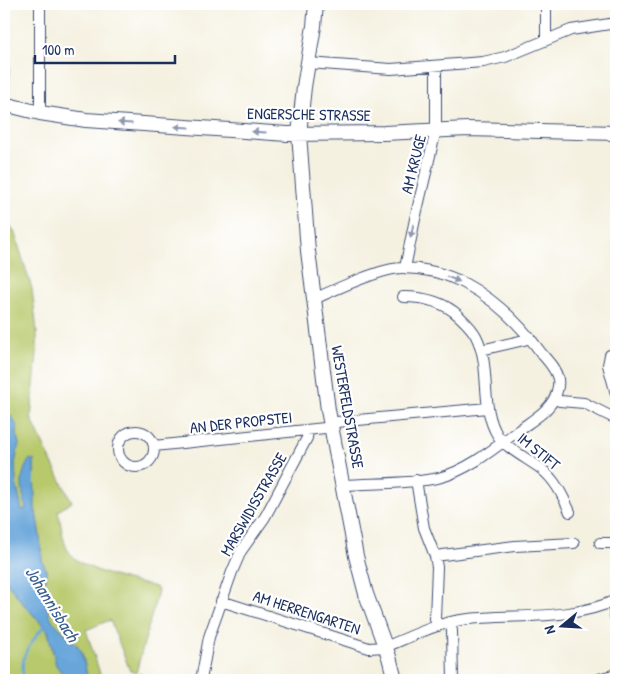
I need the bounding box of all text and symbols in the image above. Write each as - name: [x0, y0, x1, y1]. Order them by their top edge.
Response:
- scale bar: [35, 32, 175, 64]
- text: 100 m: [42, 39, 75, 60]
- street label: ENGERSCHE STRASSE: [247, 102, 371, 126]
- one-way arrow: [116, 118, 132, 126]
- one-way arrow: [173, 123, 189, 131]
- one-way arrow: [251, 128, 267, 136]
- street label: AM KRUGE: [395, 132, 431, 196]
- one-way arrow: [408, 223, 416, 239]
- one-way arrow: [446, 275, 460, 283]
- street label: WESTERFELDSTRASSE: [326, 344, 370, 470]
- street label: AN DER PROPSTEI: [189, 406, 293, 438]
- street label: IM STIFT: [513, 427, 565, 475]
- street label: MARSWIDISSTRASSE: [214, 448, 292, 560]
- water label: Johannisbach: [19, 561, 86, 648]
- street label: AM HERRENGARTEN: [251, 584, 363, 640]
- north arrow: [538, 602, 588, 652]
- text: N: [539, 623, 559, 637]

